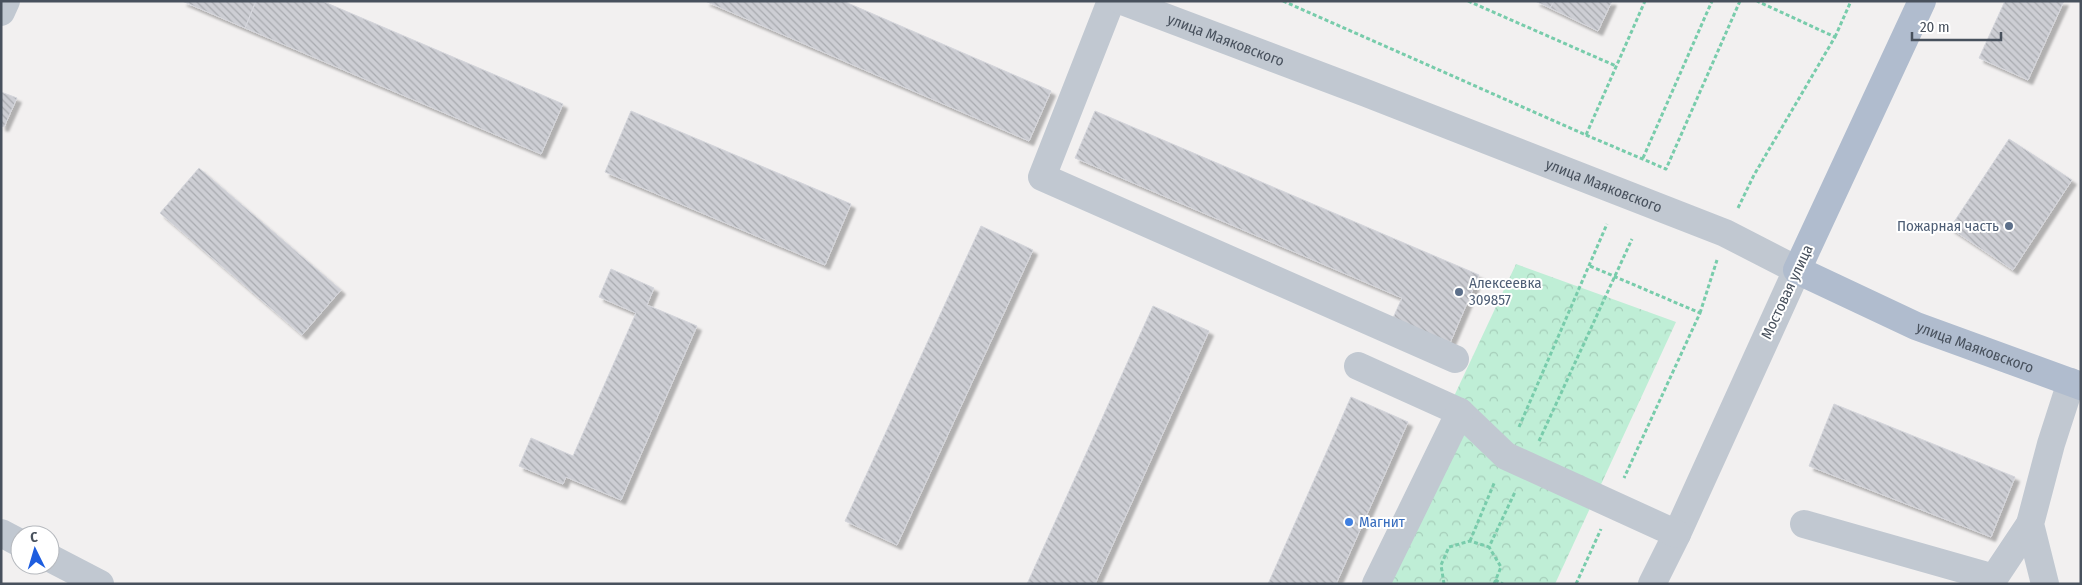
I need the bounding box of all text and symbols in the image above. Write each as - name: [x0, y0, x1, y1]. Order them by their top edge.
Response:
- street label: улица Маяковского: [1165, 10, 1287, 70]
- scale bar: [1912, 10, 2001, 42]
- text: 20 m: [1920, 18, 1950, 36]
- street label: улица Маяковского: [1543, 155, 1665, 217]
- place label: Пожарная часть: [1897, 217, 1999, 235]
- marker: Пожарная часть: [2003, 220, 2015, 232]
- street label: Мостовая улица: [1757, 242, 1817, 342]
- place label: Алексеевка 309857: [1469, 274, 1542, 309]
- marker: Алексеевка 309857: [1453, 286, 1465, 298]
- street label: улица Маяковского: [1914, 318, 2036, 377]
- place label: Магнит: [1359, 513, 1406, 531]
- marker: Магнит: [1343, 516, 1355, 528]
- north arrow: [10, 525, 60, 575]
- text: С: [30, 529, 39, 546]

